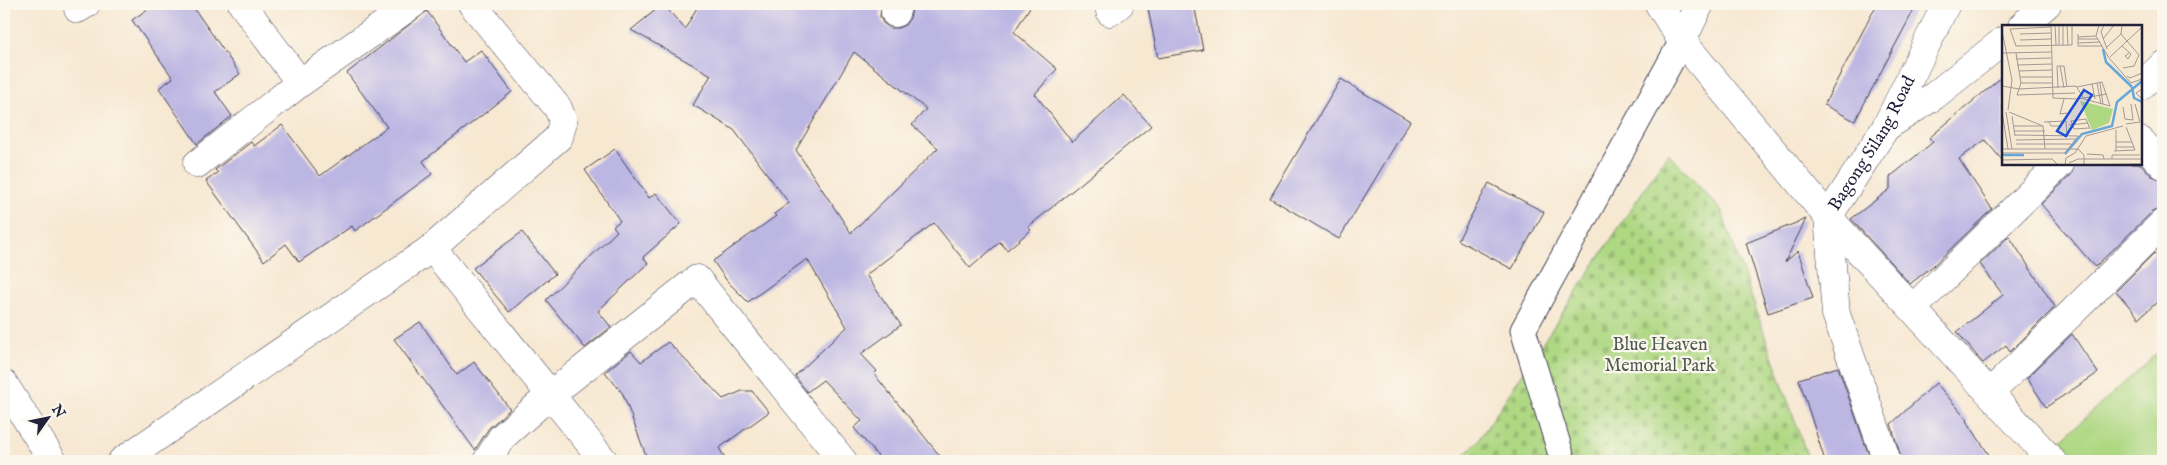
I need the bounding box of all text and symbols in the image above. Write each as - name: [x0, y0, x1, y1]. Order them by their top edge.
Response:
- inset map: [2002, 25, 2142, 165]
- street label: Bagong Silang Road: [1823, 72, 1921, 215]
- park label: Blue Heaven Memorial Park: [1605, 334, 1716, 378]
- north arrow: [22, 392, 72, 442]
- text: N: [47, 401, 69, 421]

